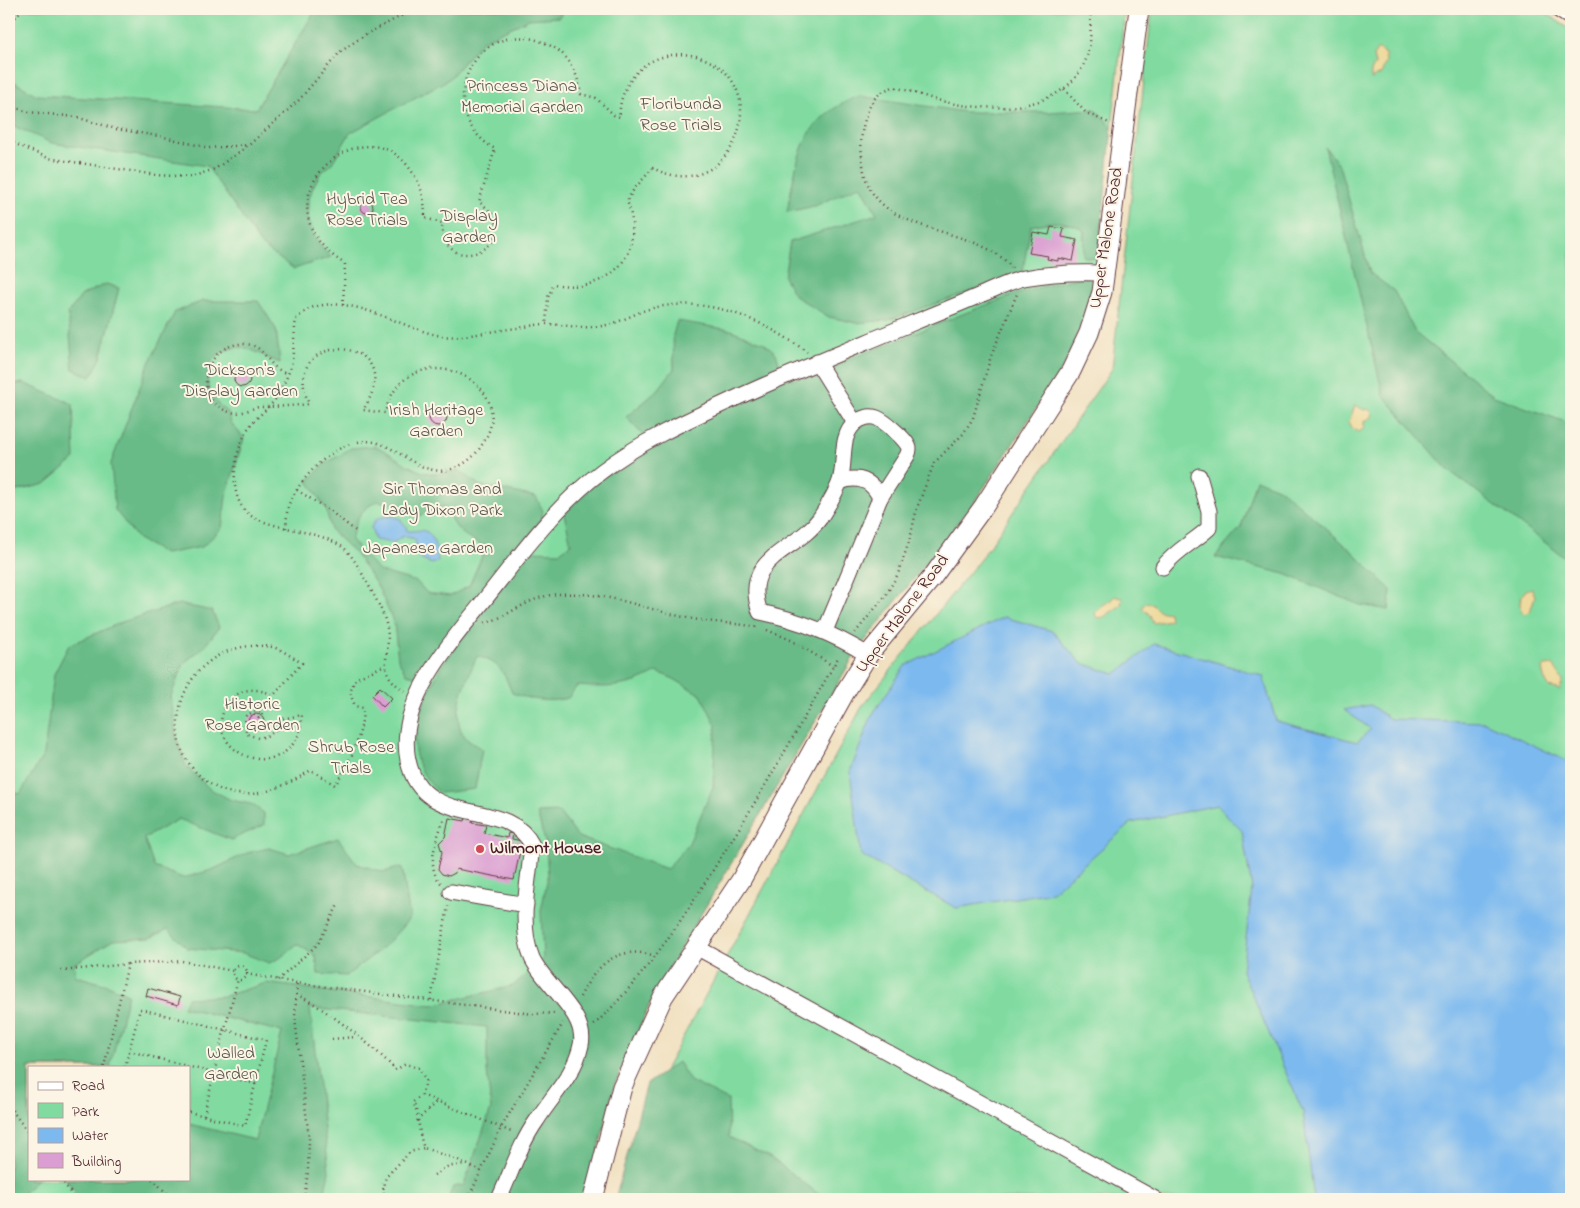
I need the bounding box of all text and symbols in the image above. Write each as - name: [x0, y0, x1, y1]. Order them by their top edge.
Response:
- park label: Princess Diana Memorial Garden: [461, 74, 583, 121]
- park label: Floribunda Rose Trials: [639, 92, 722, 139]
- street label: Upper Malone Road: [1083, 165, 1131, 311]
- park label: Hybrid Tea Rose Trials: [326, 187, 408, 234]
- park label: Display Garden: [439, 204, 498, 251]
- park label: Dickson's Display Garden: [181, 358, 298, 405]
- park label: Irish Heritage Garden: [389, 398, 484, 445]
- park label: Sir Thomas and Lady Dixon Park: [382, 477, 502, 524]
- park label: Japanese Garden: [363, 536, 493, 562]
- street label: Upper Malone Road: [850, 549, 956, 679]
- park label: Historic Rose Garden: [205, 692, 299, 739]
- park label: Shrub Rose Trials: [308, 735, 395, 782]
- place label: Wilmont House: [490, 836, 602, 862]
- marker: Wilmont House: [474, 843, 486, 855]
- park label: Walled Garden: [204, 1041, 258, 1088]
- legend: [28, 1066, 190, 1180]
- text: Road: [72, 1075, 105, 1097]
- text: Park: [72, 1101, 100, 1123]
- text: Water: [72, 1125, 108, 1147]
- text: Building: [71, 1151, 121, 1174]

